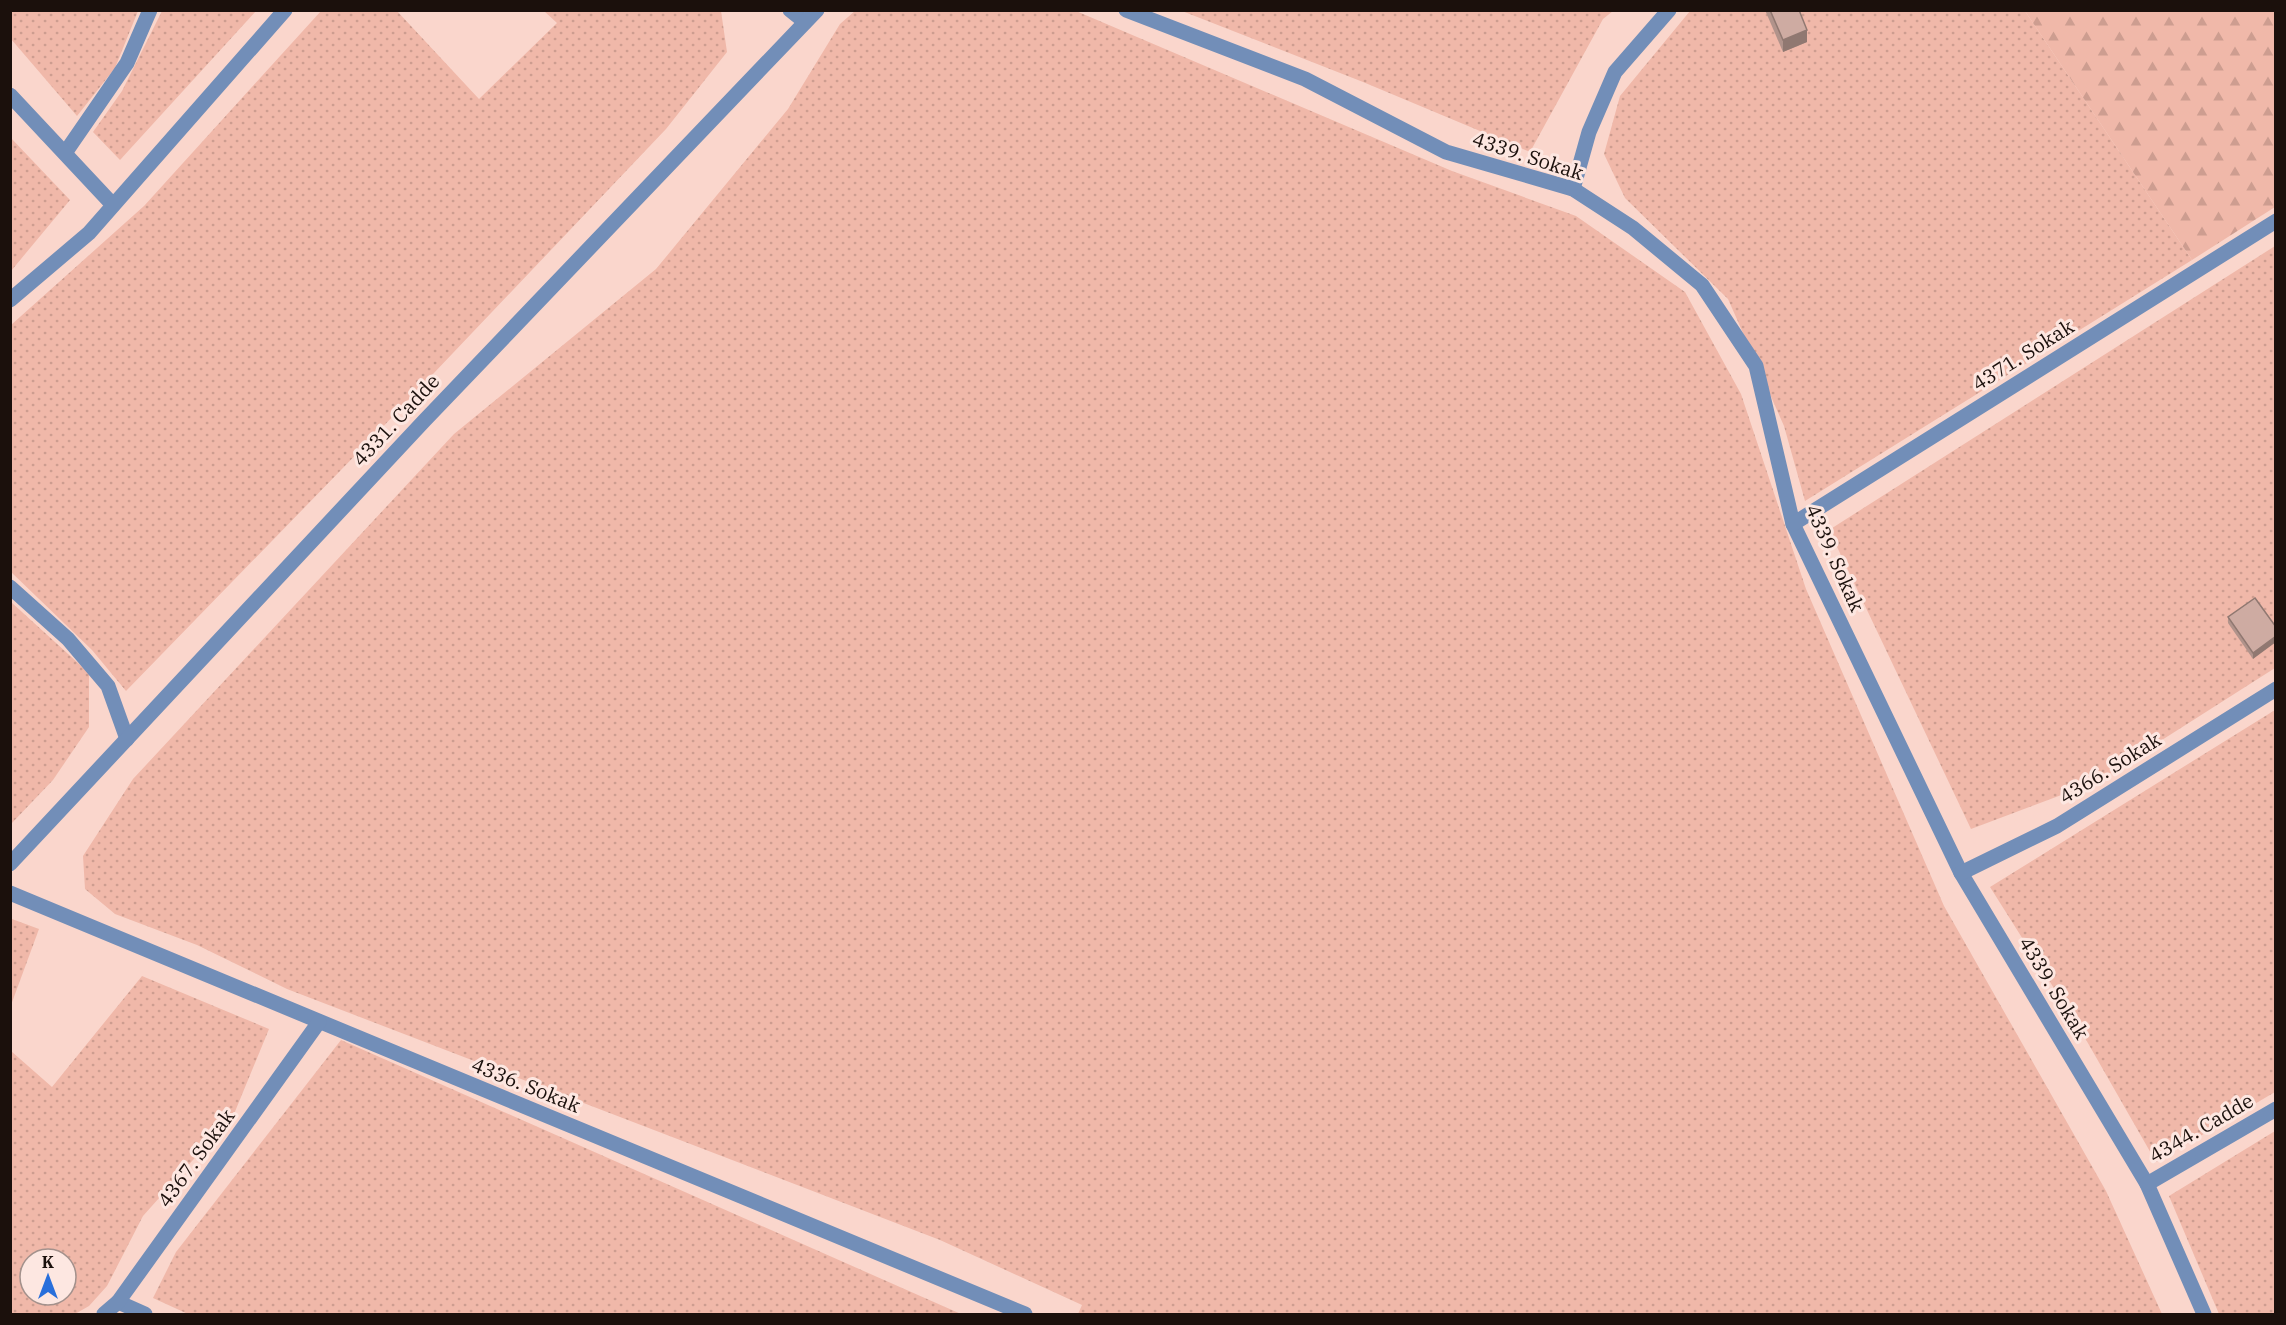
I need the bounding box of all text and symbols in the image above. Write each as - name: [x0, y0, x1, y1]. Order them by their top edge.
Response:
- street label: 4339. Sokak: [1469, 125, 1587, 186]
- street label: 4371. Sokak: [1967, 312, 2079, 397]
- street label: 4331. Cadde: [346, 368, 445, 472]
- street label: 4339. Sokak: [1800, 500, 1871, 616]
- street label: 4366. Sokak: [2054, 725, 2166, 810]
- street label: 4339. Sokak: [2013, 931, 2096, 1044]
- street label: 4336. Sokak: [468, 1050, 585, 1119]
- street label: 4344. Cadde: [2143, 1087, 2258, 1168]
- street label: 4367. Sokak: [151, 1103, 241, 1212]
- north arrow: [18, 1247, 78, 1307]
- text: K: [42, 1252, 55, 1272]

